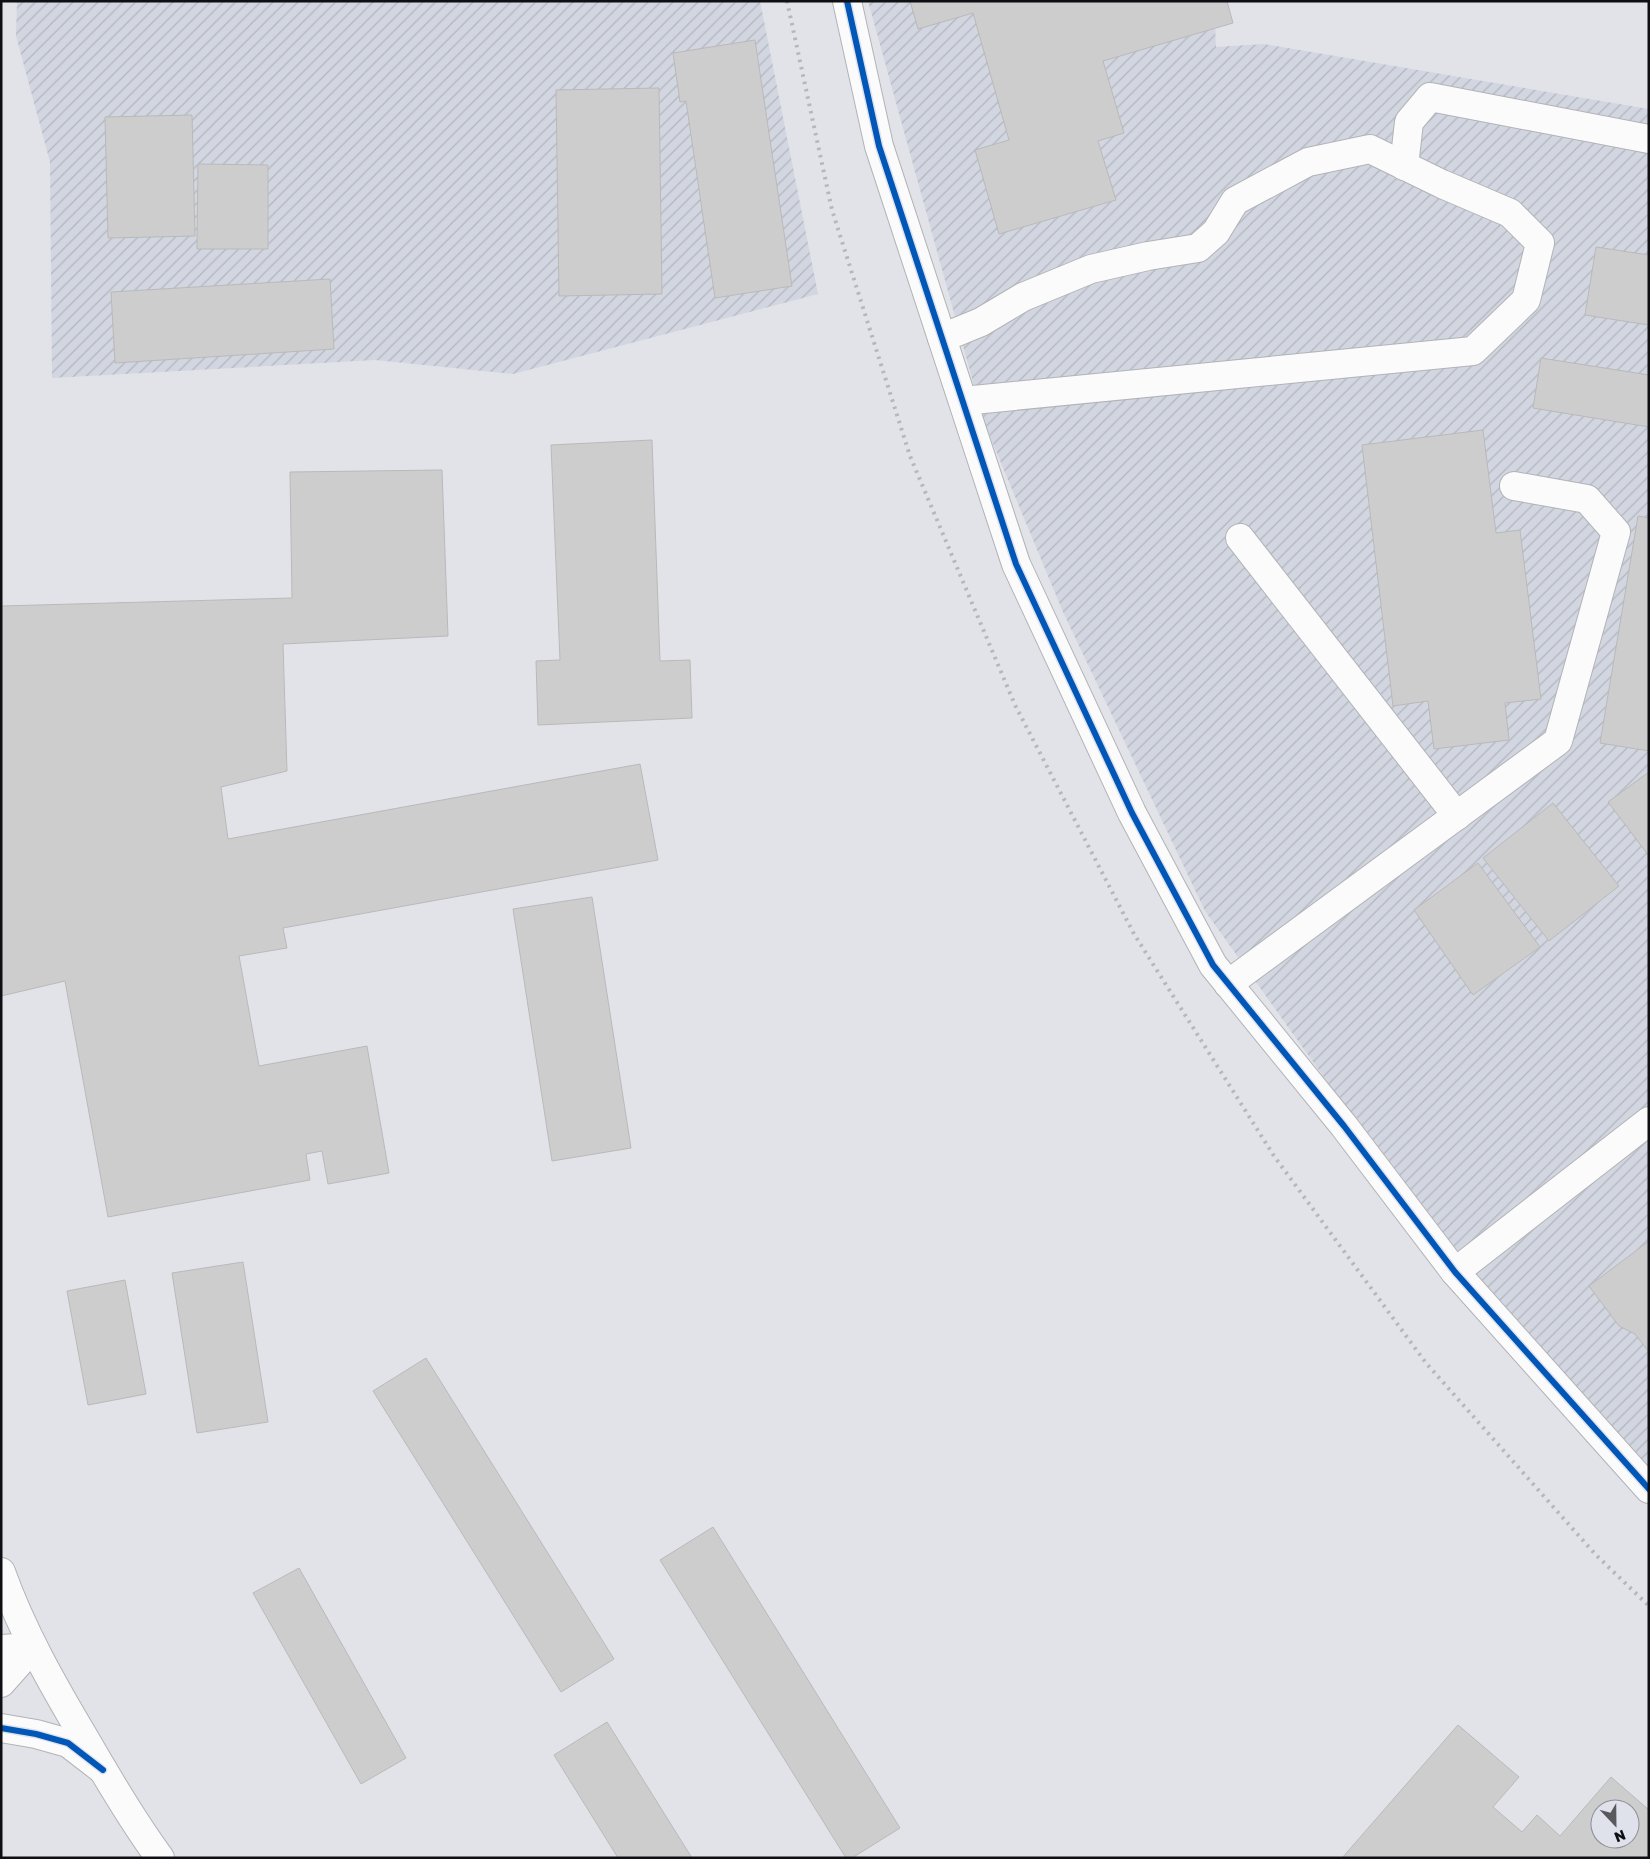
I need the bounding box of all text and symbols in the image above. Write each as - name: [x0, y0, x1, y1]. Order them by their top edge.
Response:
- north arrow: [1590, 1799, 1640, 1849]
- text: N: [1612, 1827, 1628, 1846]

